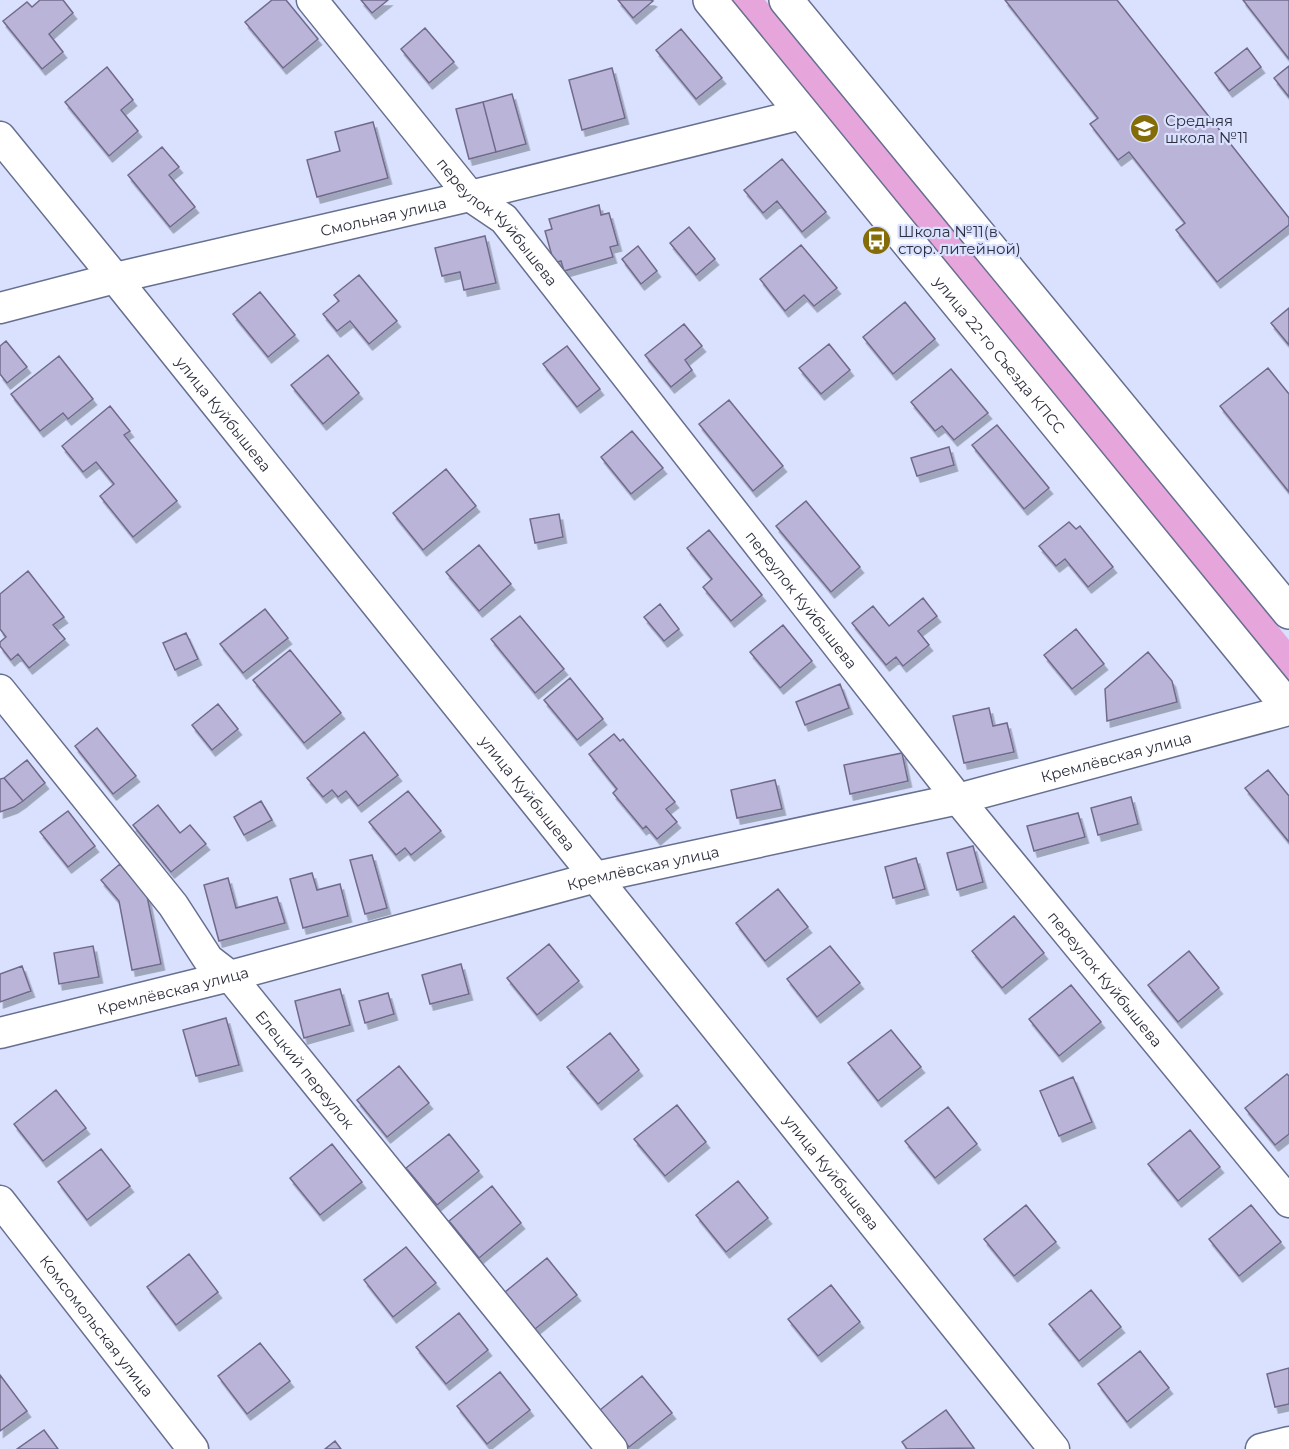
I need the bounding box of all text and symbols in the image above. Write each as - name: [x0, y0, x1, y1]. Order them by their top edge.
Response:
- place label: Средняя школа №11: [1165, 111, 1248, 147]
- school or university icon: Средняя школа №11: [1128, 113, 1160, 145]
- street label: переулок Куйбышева: [433, 154, 562, 290]
- street label: Смольная улица: [318, 192, 448, 240]
- place label: Школа №11(в стор. литейной): [898, 222, 1021, 258]
- bus stop icon: Школа №11(в стор. литейной): [861, 224, 893, 256]
- street label: улица 22-го Съезда КПСС: [930, 272, 1070, 437]
- street label: улица Куйбышева: [171, 352, 276, 475]
- street label: переулок Куйбышева: [742, 527, 862, 672]
- street label: Кремлёвская улица: [1038, 727, 1193, 786]
- street label: улица Куйбышева: [475, 731, 580, 854]
- street label: Кремлёвская улица: [565, 841, 721, 894]
- street label: переулок Куйбышева: [1044, 907, 1167, 1051]
- street label: Кремлёвская улица: [95, 962, 251, 1018]
- street label: Елецкий переулок: [252, 1006, 359, 1133]
- street label: улица Куйбышева: [779, 1110, 884, 1234]
- street label: Комсомольская улица: [36, 1251, 158, 1400]

